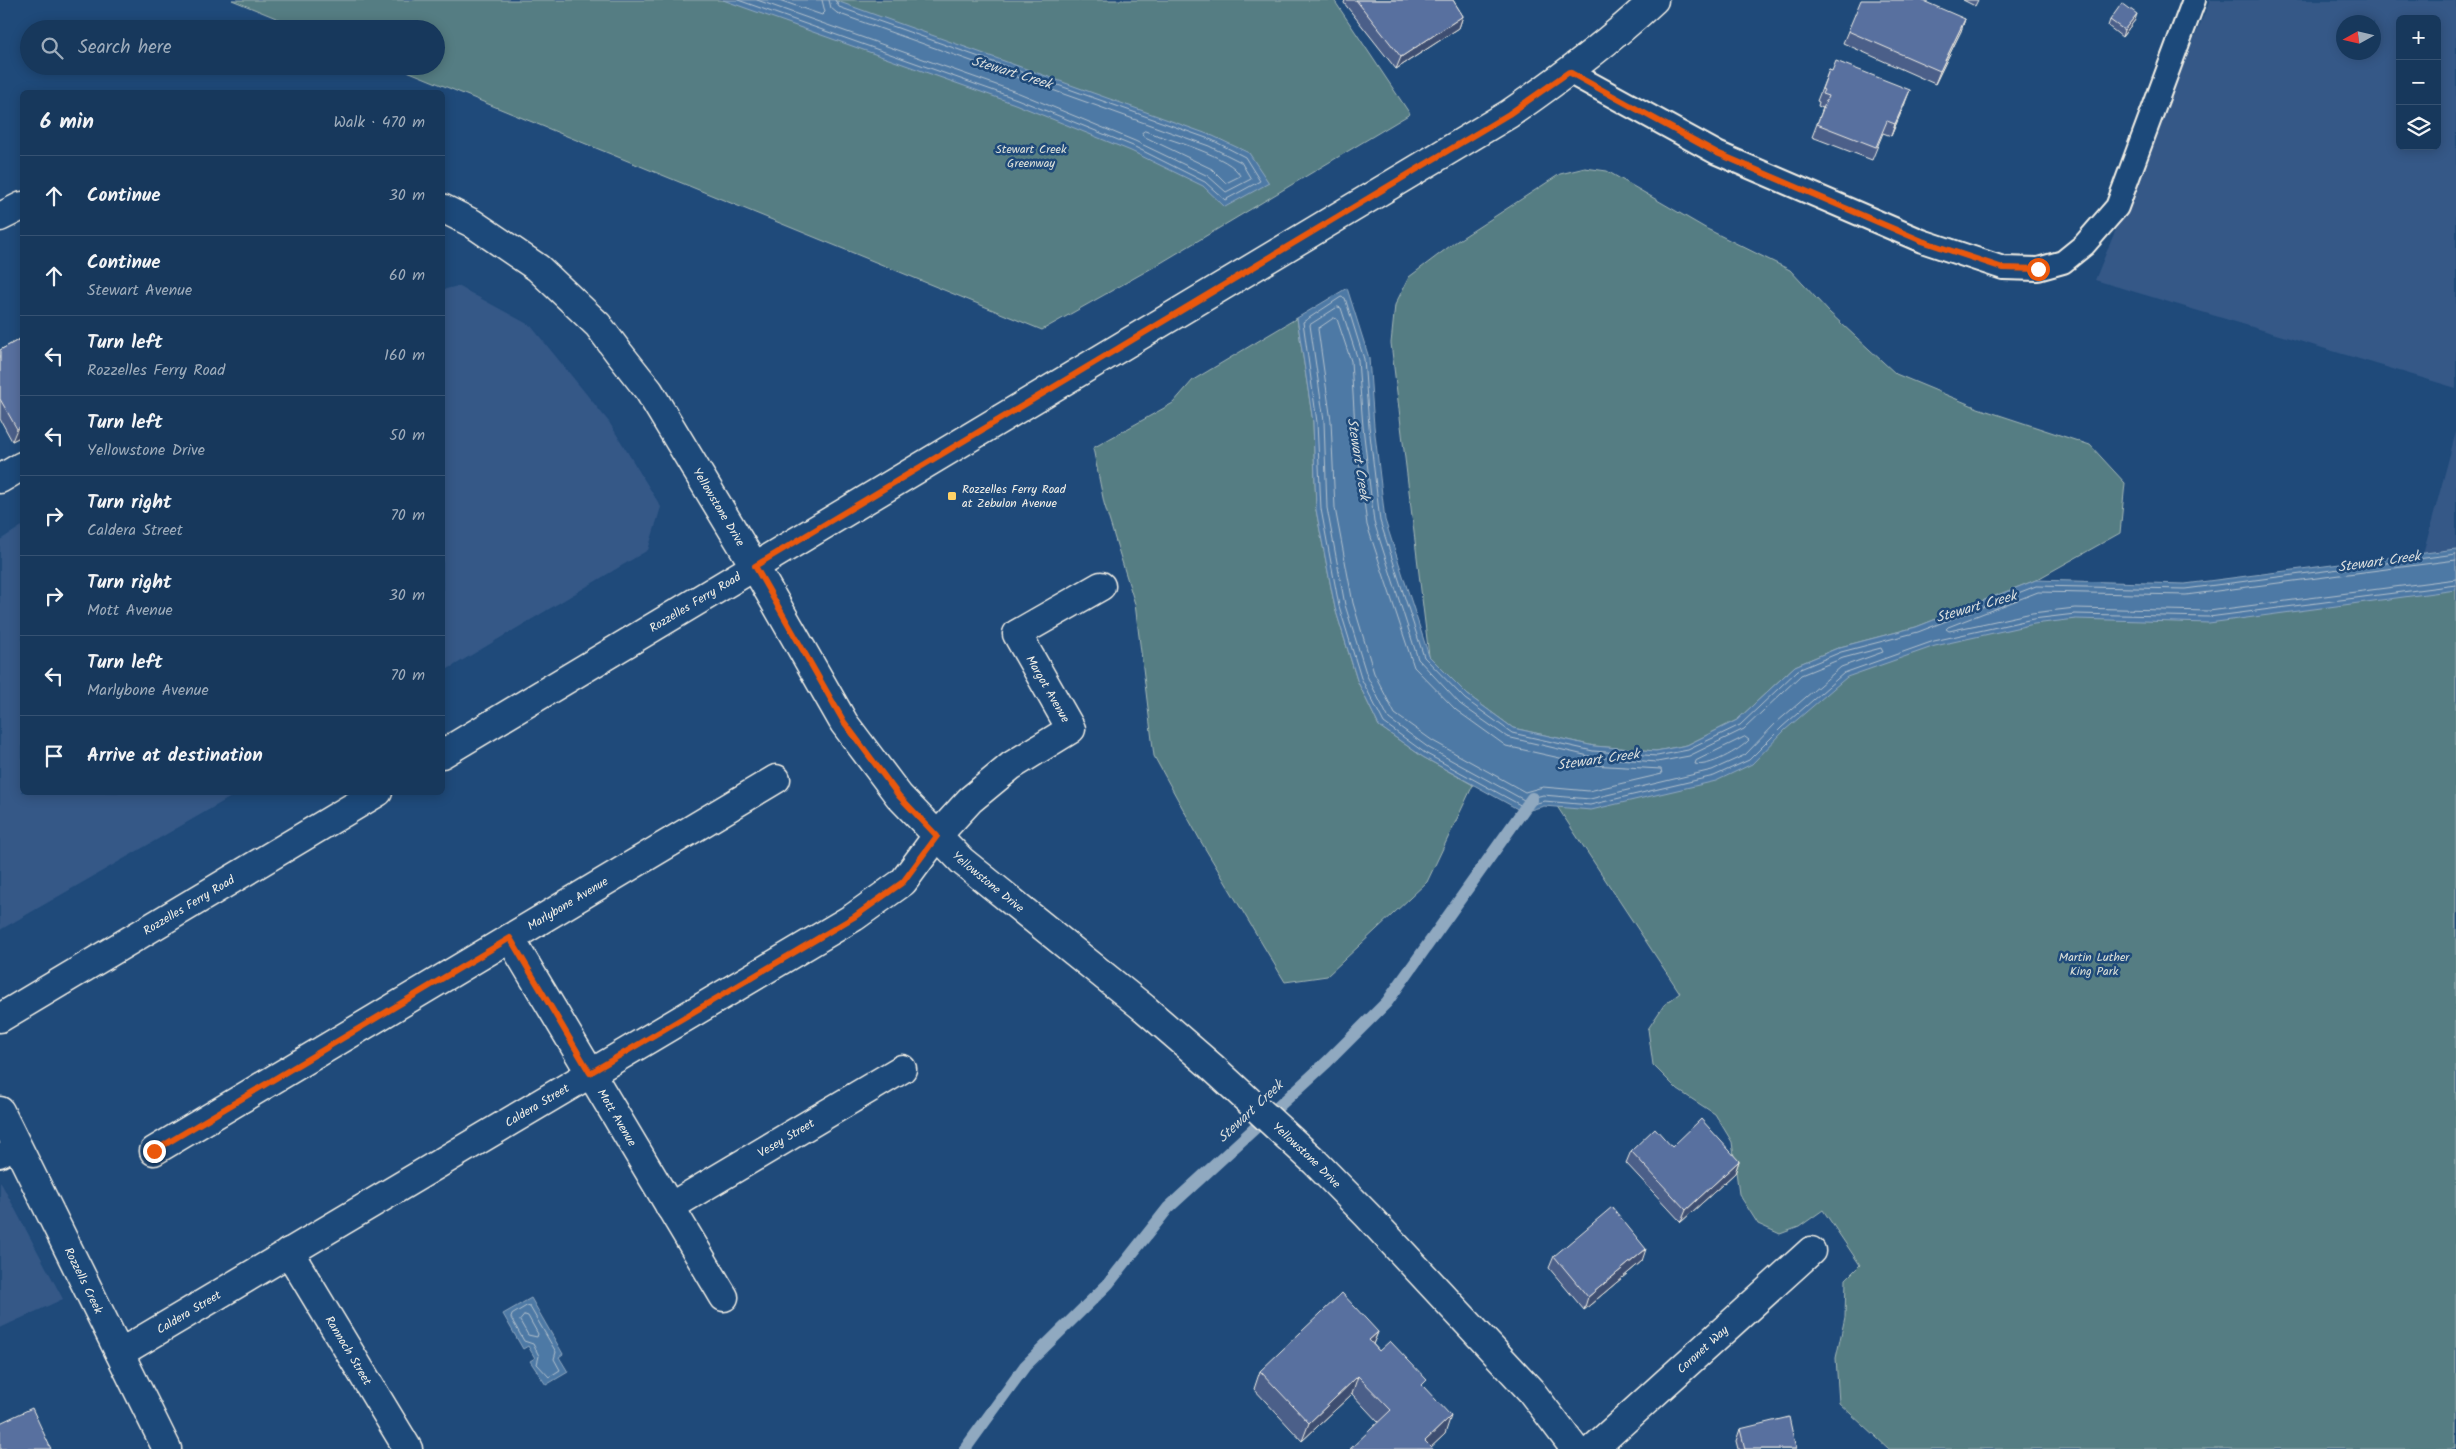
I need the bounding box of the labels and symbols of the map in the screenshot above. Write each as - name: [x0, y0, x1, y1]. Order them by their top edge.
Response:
- north arrow: [2336, 15, 2381, 60]
- water label: Stewart Creek: [969, 50, 1057, 96]
- park label: Stewart Creek Greenway: [995, 140, 1067, 173]
- route start: [2027, 258, 2050, 281]
- water label: Stewart Creek: [1341, 416, 1376, 504]
- street label: Yellowstone Drive: [687, 464, 750, 551]
- place label: Rozzelles Ferry Road at Zebulon Avenue: [962, 480, 1067, 513]
- marker: Rozzelles Ferry Road at Zebulon Avenue: [946, 490, 958, 502]
- water label: Stewart Creek: [2337, 545, 2424, 579]
- street label: Rozzelles Ferry Road: [646, 567, 746, 638]
- water label: Stewart Creek: [1933, 584, 2022, 629]
- street label: Margot Avenue: [1021, 652, 1075, 727]
- water label: Stewart Creek: [1556, 743, 1643, 777]
- street label: Yellowstone Drive: [947, 847, 1029, 918]
- street label: Rozzelles Ferry Road: [140, 870, 239, 940]
- street label: Marlybone Avenue: [524, 872, 613, 936]
- park label: Martin Luther King Park: [2059, 948, 2130, 981]
- water label: Stewart Creek: [1213, 1074, 1290, 1148]
- street label: Caldera Street: [501, 1079, 573, 1132]
- street label: Mott Avenue: [592, 1085, 642, 1151]
- street label: Vesey Street: [754, 1114, 819, 1163]
- street label: Yellowstone Drive: [1268, 1118, 1345, 1193]
- route end: [143, 1140, 166, 1163]
- street label: Rozzells Creek: [59, 1244, 108, 1317]
- street label: Caldera Street: [153, 1286, 225, 1339]
- street label: Rannoch Street: [320, 1312, 377, 1389]
- street label: Coronet Way: [1673, 1321, 1733, 1378]

